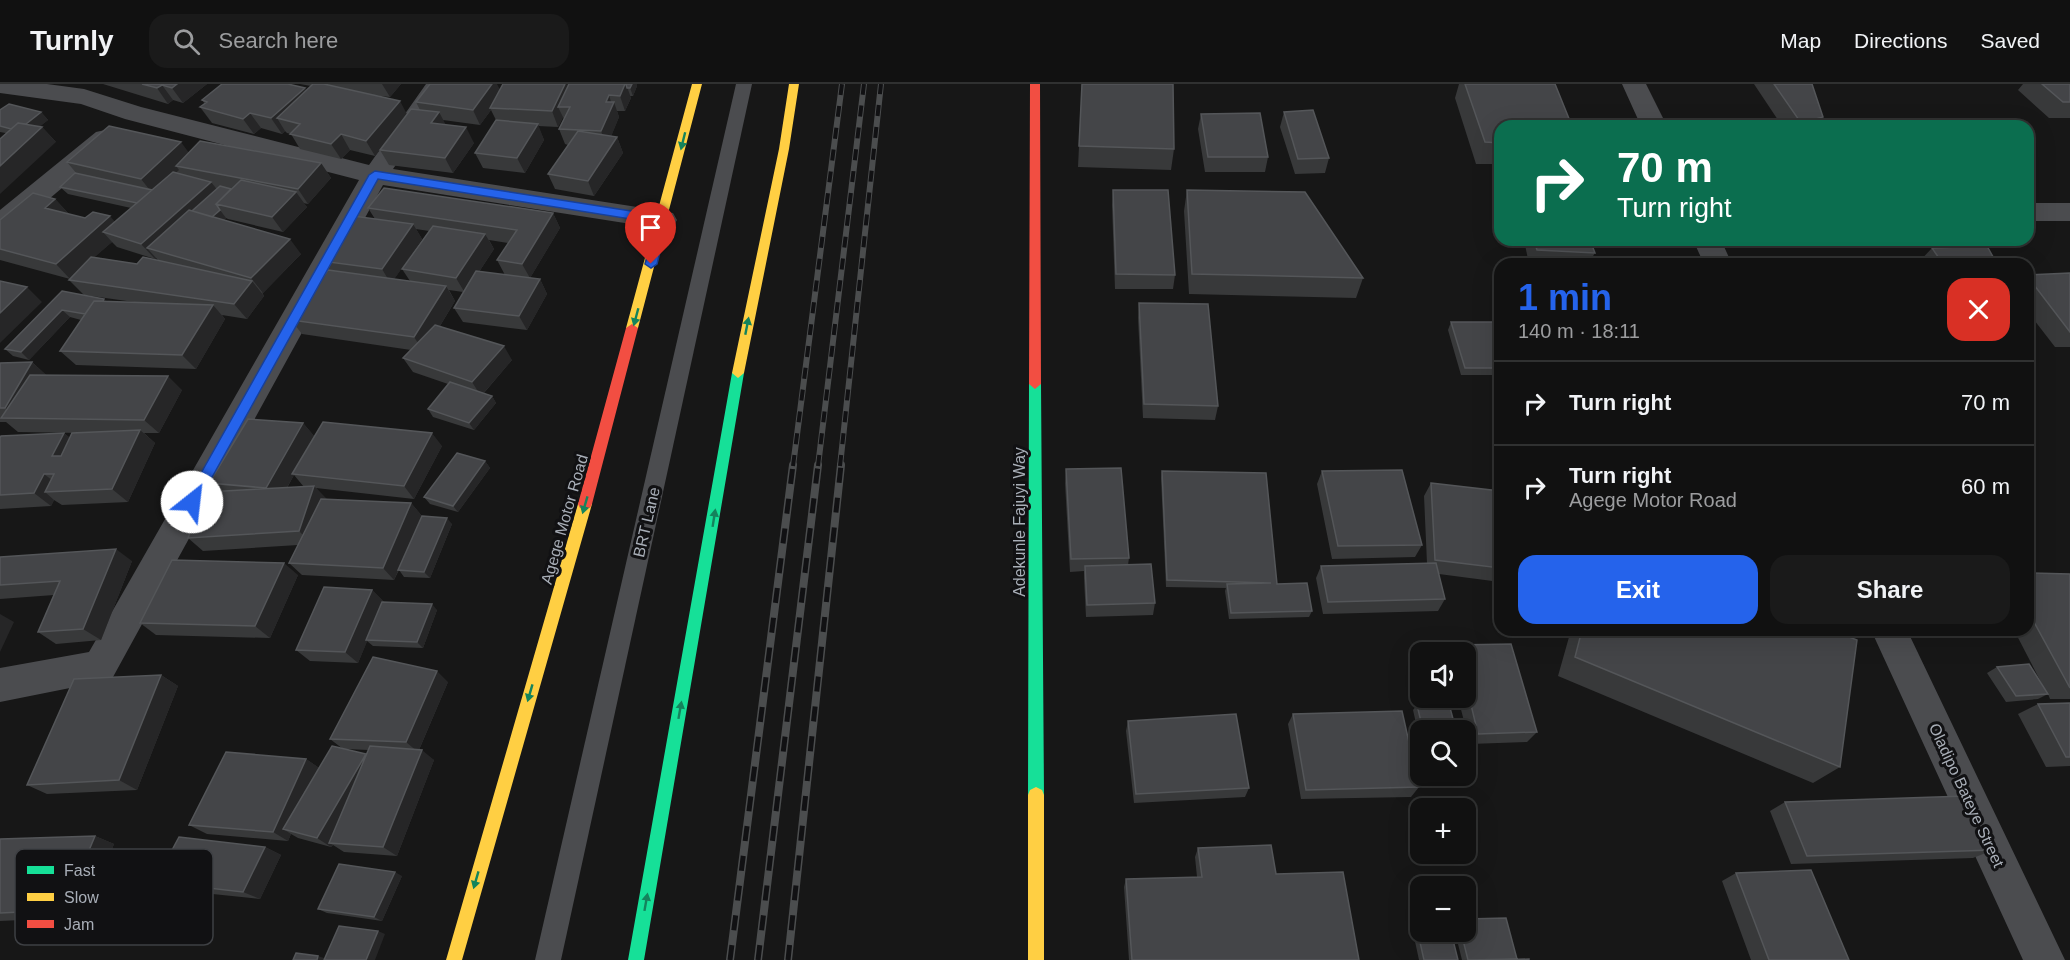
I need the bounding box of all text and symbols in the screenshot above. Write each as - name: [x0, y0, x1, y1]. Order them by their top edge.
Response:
- search box: [149, 14, 569, 68]
- text: Turnly: [30, 25, 113, 56]
- icon: search: [170, 25, 203, 58]
- text: Search here: [218, 28, 338, 53]
- text: Map: [1780, 29, 1821, 52]
- text: Directions: [1854, 29, 1947, 52]
- text: Saved: [1980, 29, 2040, 52]
- one-way arrow: [678, 132, 687, 150]
- icon: right: [1518, 144, 1596, 222]
- text: 70 m: [1617, 144, 1713, 191]
- text: Turn right: [1617, 193, 1732, 223]
- pin: [625, 202, 676, 264]
- icon: arrive: [634, 211, 667, 244]
- text: 1 min: [1518, 277, 1612, 318]
- button: close: [1947, 278, 2010, 341]
- one-way arrow: [631, 308, 641, 326]
- one-way arrow: [743, 316, 752, 335]
- text: 140 m · 18:11: [1518, 320, 1640, 342]
- icon: right: [1518, 387, 1551, 420]
- text: Turn right: [1569, 390, 1671, 415]
- text: 70 m: [1961, 390, 2010, 415]
- street label: Adekunle Fajuyi Way: [1011, 447, 1028, 597]
- street label: Agege Motor Road: [538, 452, 591, 586]
- text: Turn right: [1569, 463, 1671, 488]
- position arrow: [160, 470, 224, 534]
- icon: right: [1518, 471, 1551, 504]
- text: 60 m: [1961, 474, 2010, 499]
- street label: BRT Lane: [630, 485, 663, 559]
- text: Agege Motor Road: [1569, 489, 1737, 511]
- one-way arrow: [580, 496, 589, 514]
- one-way arrow: [709, 509, 718, 528]
- button: Exit: [1518, 555, 1758, 624]
- button: Share: [1770, 555, 2010, 624]
- map controls: [1410, 642, 1476, 942]
- button: sound: [1410, 642, 1476, 708]
- one-way arrow: [525, 684, 534, 702]
- one-way arrow: [676, 701, 685, 720]
- button: search: [1410, 720, 1476, 786]
- street label: Oladipo Bateye Street: [1926, 721, 2008, 870]
- button: +: [1410, 798, 1476, 864]
- legend: [15, 849, 213, 945]
- text: Fast: [64, 862, 96, 879]
- one-way arrow: [471, 871, 480, 889]
- button: −: [1410, 876, 1476, 942]
- text: Slow: [64, 889, 99, 906]
- one-way arrow: [642, 893, 651, 912]
- text: Jam: [64, 916, 94, 933]

